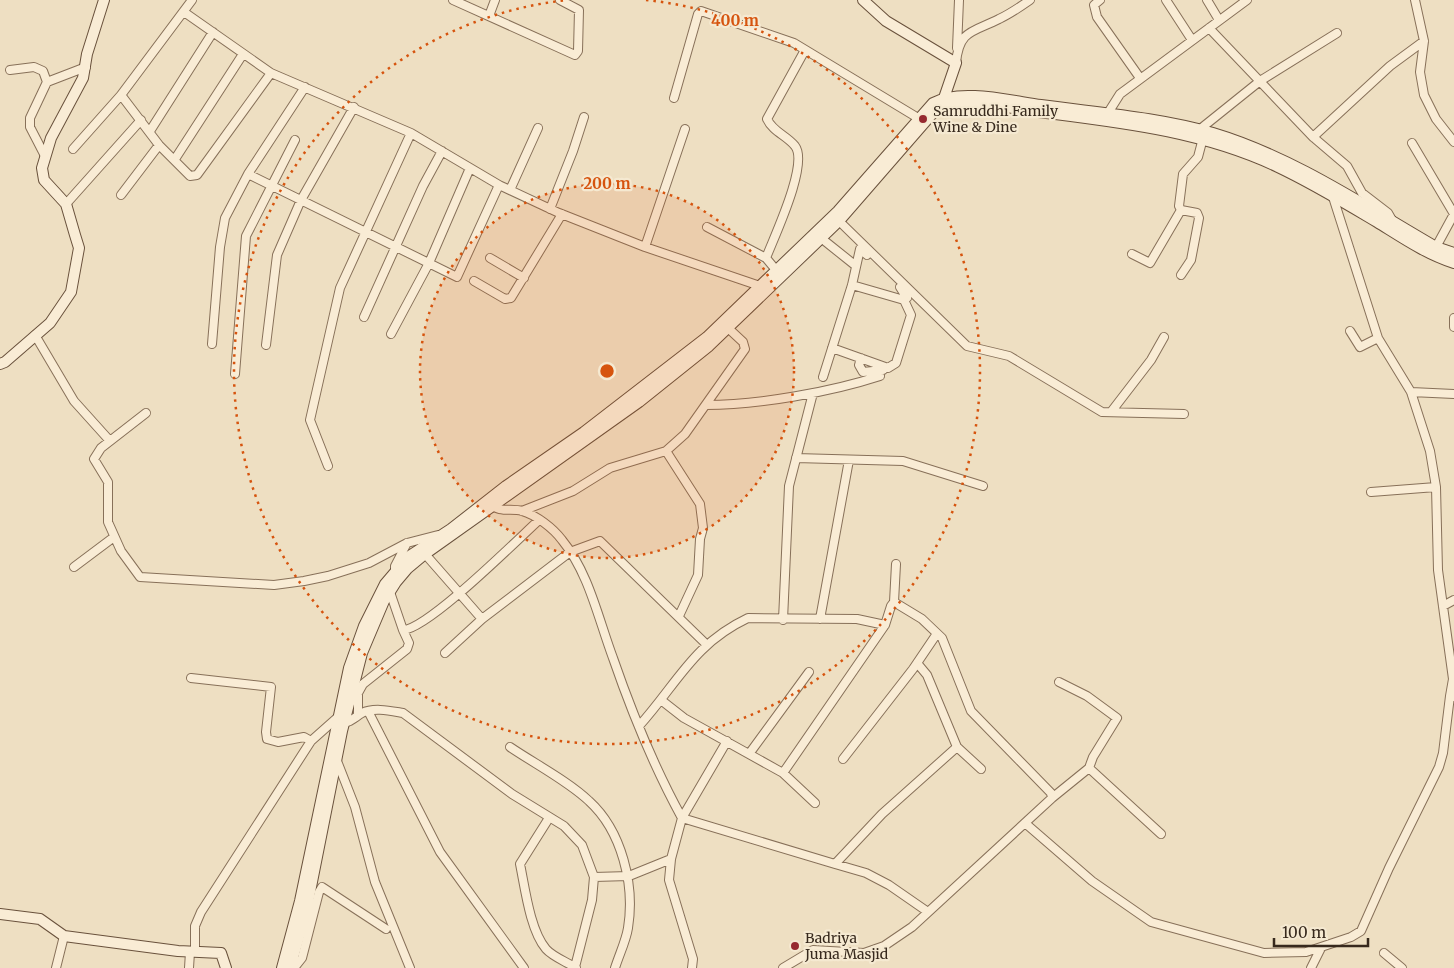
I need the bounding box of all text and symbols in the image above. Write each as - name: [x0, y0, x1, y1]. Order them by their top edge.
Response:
- text: 400 m: [711, 11, 759, 30]
- place label: Samruddhi Family Wine & Dine: [932, 102, 1059, 136]
- marker: Samruddhi Family Wine & Dine: [917, 113, 929, 125]
- text: 200 m: [583, 174, 631, 193]
- centre of rings: [598, 362, 616, 380]
- scale bar: [1274, 916, 1368, 948]
- text: 100 m: [1282, 923, 1326, 942]
- place label: Badriya Juma Masjid: [804, 929, 889, 963]
- marker: Badriya Juma Masjid: [789, 940, 801, 952]

